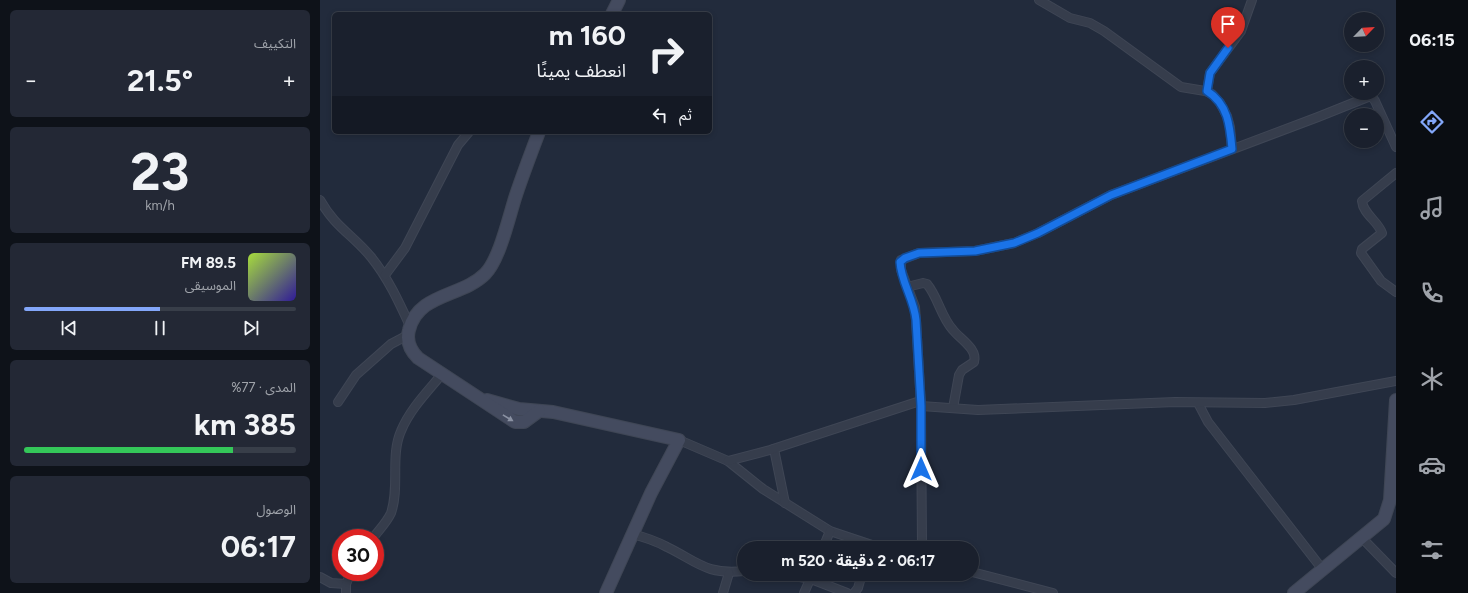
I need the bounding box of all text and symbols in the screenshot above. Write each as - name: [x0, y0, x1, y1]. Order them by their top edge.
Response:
- pin: [1211, 7.0, 1245, 48]
- north arrow: [1344, 12, 1384, 52]
- map controls: [1344, 12, 1384, 148]
- icon: arrive: [1217, 13, 1239, 35]
- text: 160 m: [549, 18, 626, 52]
- icon: right: [640, 28, 692, 80]
- text: 06:15: [1409, 29, 1455, 51]
- text: التكييف: [254, 36, 296, 51]
- text: انعطف يمينًا: [537, 60, 626, 82]
- button: +: [1344, 60, 1384, 100]
- text: 21.5°: [127, 62, 193, 99]
- text: −: [24, 67, 38, 94]
- text: +: [282, 67, 296, 94]
- icon: left: [649, 104, 671, 126]
- text: ثم: [679, 106, 692, 124]
- button: −: [1344, 108, 1384, 148]
- icon: directions: [1418, 108, 1446, 136]
- text: 23: [130, 141, 190, 203]
- icon: music: [1418, 194, 1446, 222]
- text: km/h: [145, 198, 175, 213]
- text: 89.5 FM: [181, 254, 236, 272]
- text: الموسيقى: [185, 278, 236, 293]
- icon: phone: [1418, 279, 1446, 307]
- icon: previous: [58, 317, 80, 339]
- icon: pause: [149, 317, 171, 339]
- icon: next: [240, 317, 262, 339]
- icon: climate: [1418, 365, 1446, 393]
- text: المدى · 77%: [231, 380, 296, 395]
- text: 385 km: [194, 406, 296, 443]
- one-way arrow: [503, 414, 513, 422]
- position arrow: [900, 448, 942, 490]
- icon: car: [1418, 451, 1446, 479]
- text: الوصول: [256, 502, 296, 517]
- text: 06:17: [221, 528, 296, 565]
- speed limit sign: 30: [332, 529, 384, 581]
- icon: filters: [1418, 536, 1446, 564]
- text: 06:17 · 2 دقيقة · 520 m: [781, 552, 935, 570]

